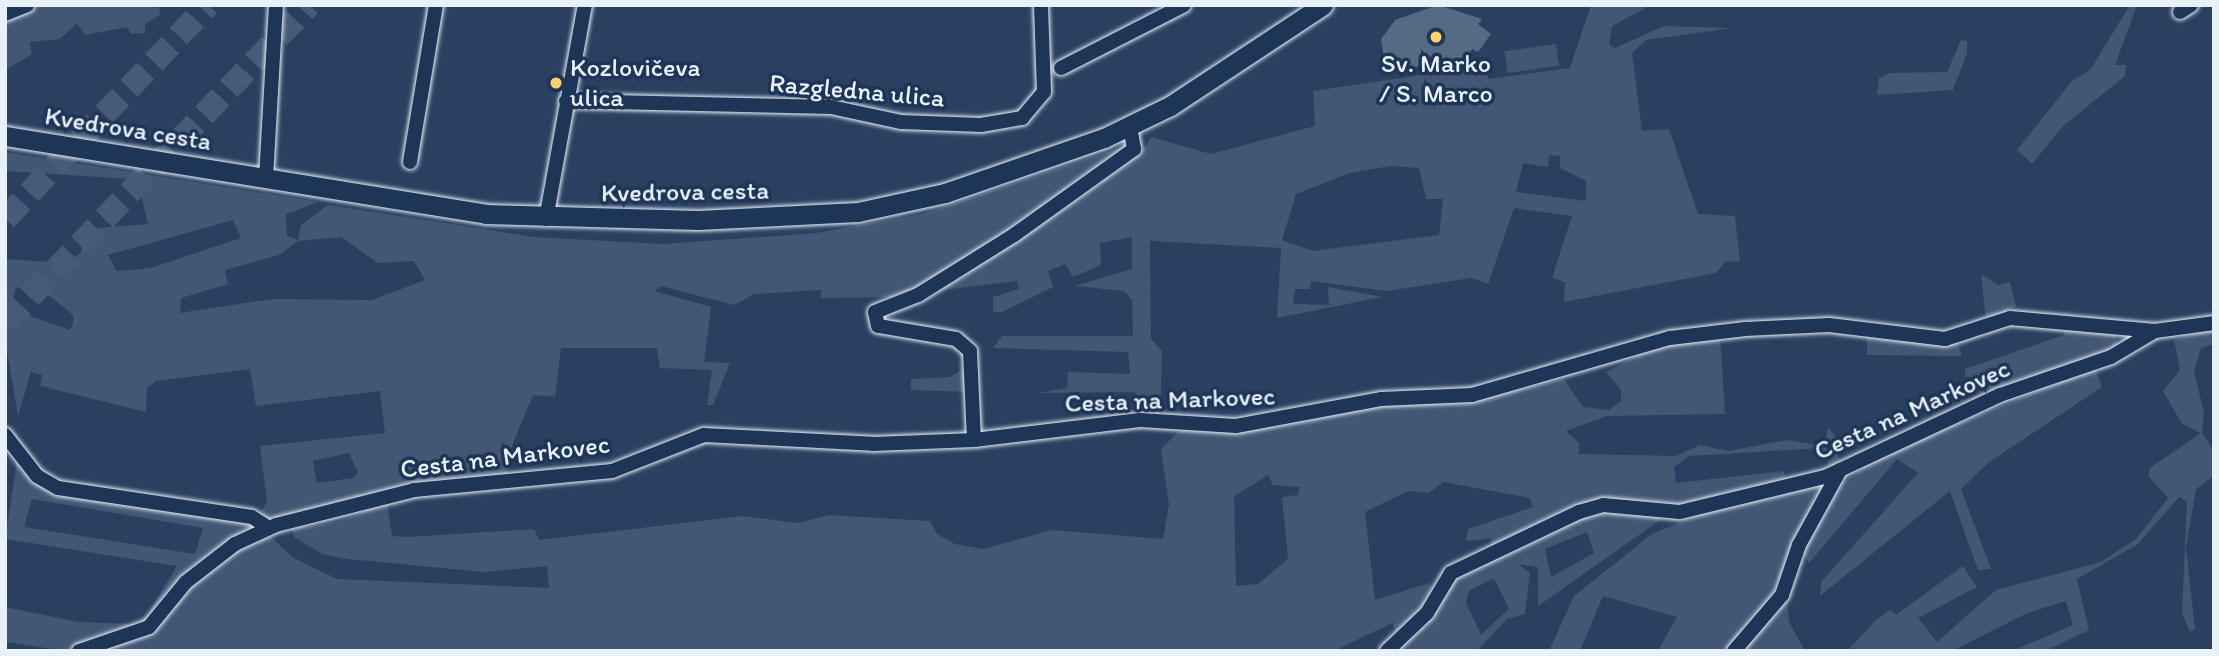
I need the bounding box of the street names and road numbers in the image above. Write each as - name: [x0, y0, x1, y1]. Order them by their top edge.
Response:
- street label: Razgledna ulica: [768, 68, 946, 114]
- street label: Kvedrova cesta: [42, 100, 214, 158]
- street label: Kvedrova cesta: [601, 175, 769, 209]
- street label: Cesta na Markovec: [1809, 353, 2015, 467]
- street label: Cesta na Markovec: [1064, 381, 1276, 419]
- street label: Cesta na Markovec: [399, 429, 611, 485]

